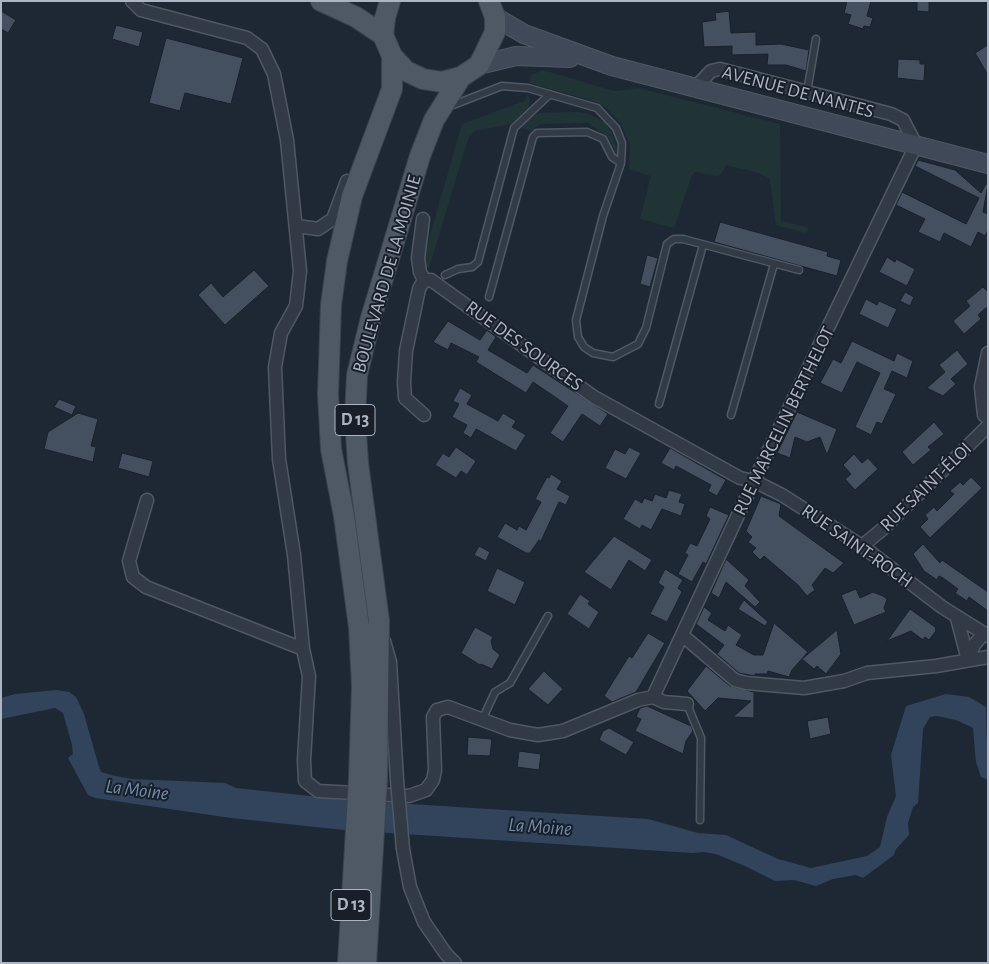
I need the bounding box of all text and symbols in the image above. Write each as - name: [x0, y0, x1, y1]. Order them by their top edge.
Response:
- street label: AVENUE DE NANTES: [720, 61, 876, 123]
- street label: BOULEVARD DE LA MOINIE: [348, 173, 426, 375]
- street label: RUE DES SOURCES: [461, 296, 587, 396]
- street label: RUE MARCELIN BERTHELOT: [728, 323, 840, 519]
- road number: D 13: [335, 404, 375, 436]
- street label: RUE SAINT-ÉLOI: [875, 438, 977, 536]
- street label: RUE SAINT-ROCH: [797, 499, 917, 593]
- water label: La Moine: [104, 774, 170, 806]
- water label: La Moine: [507, 813, 573, 841]
- road number: D 13: [331, 890, 371, 920]

